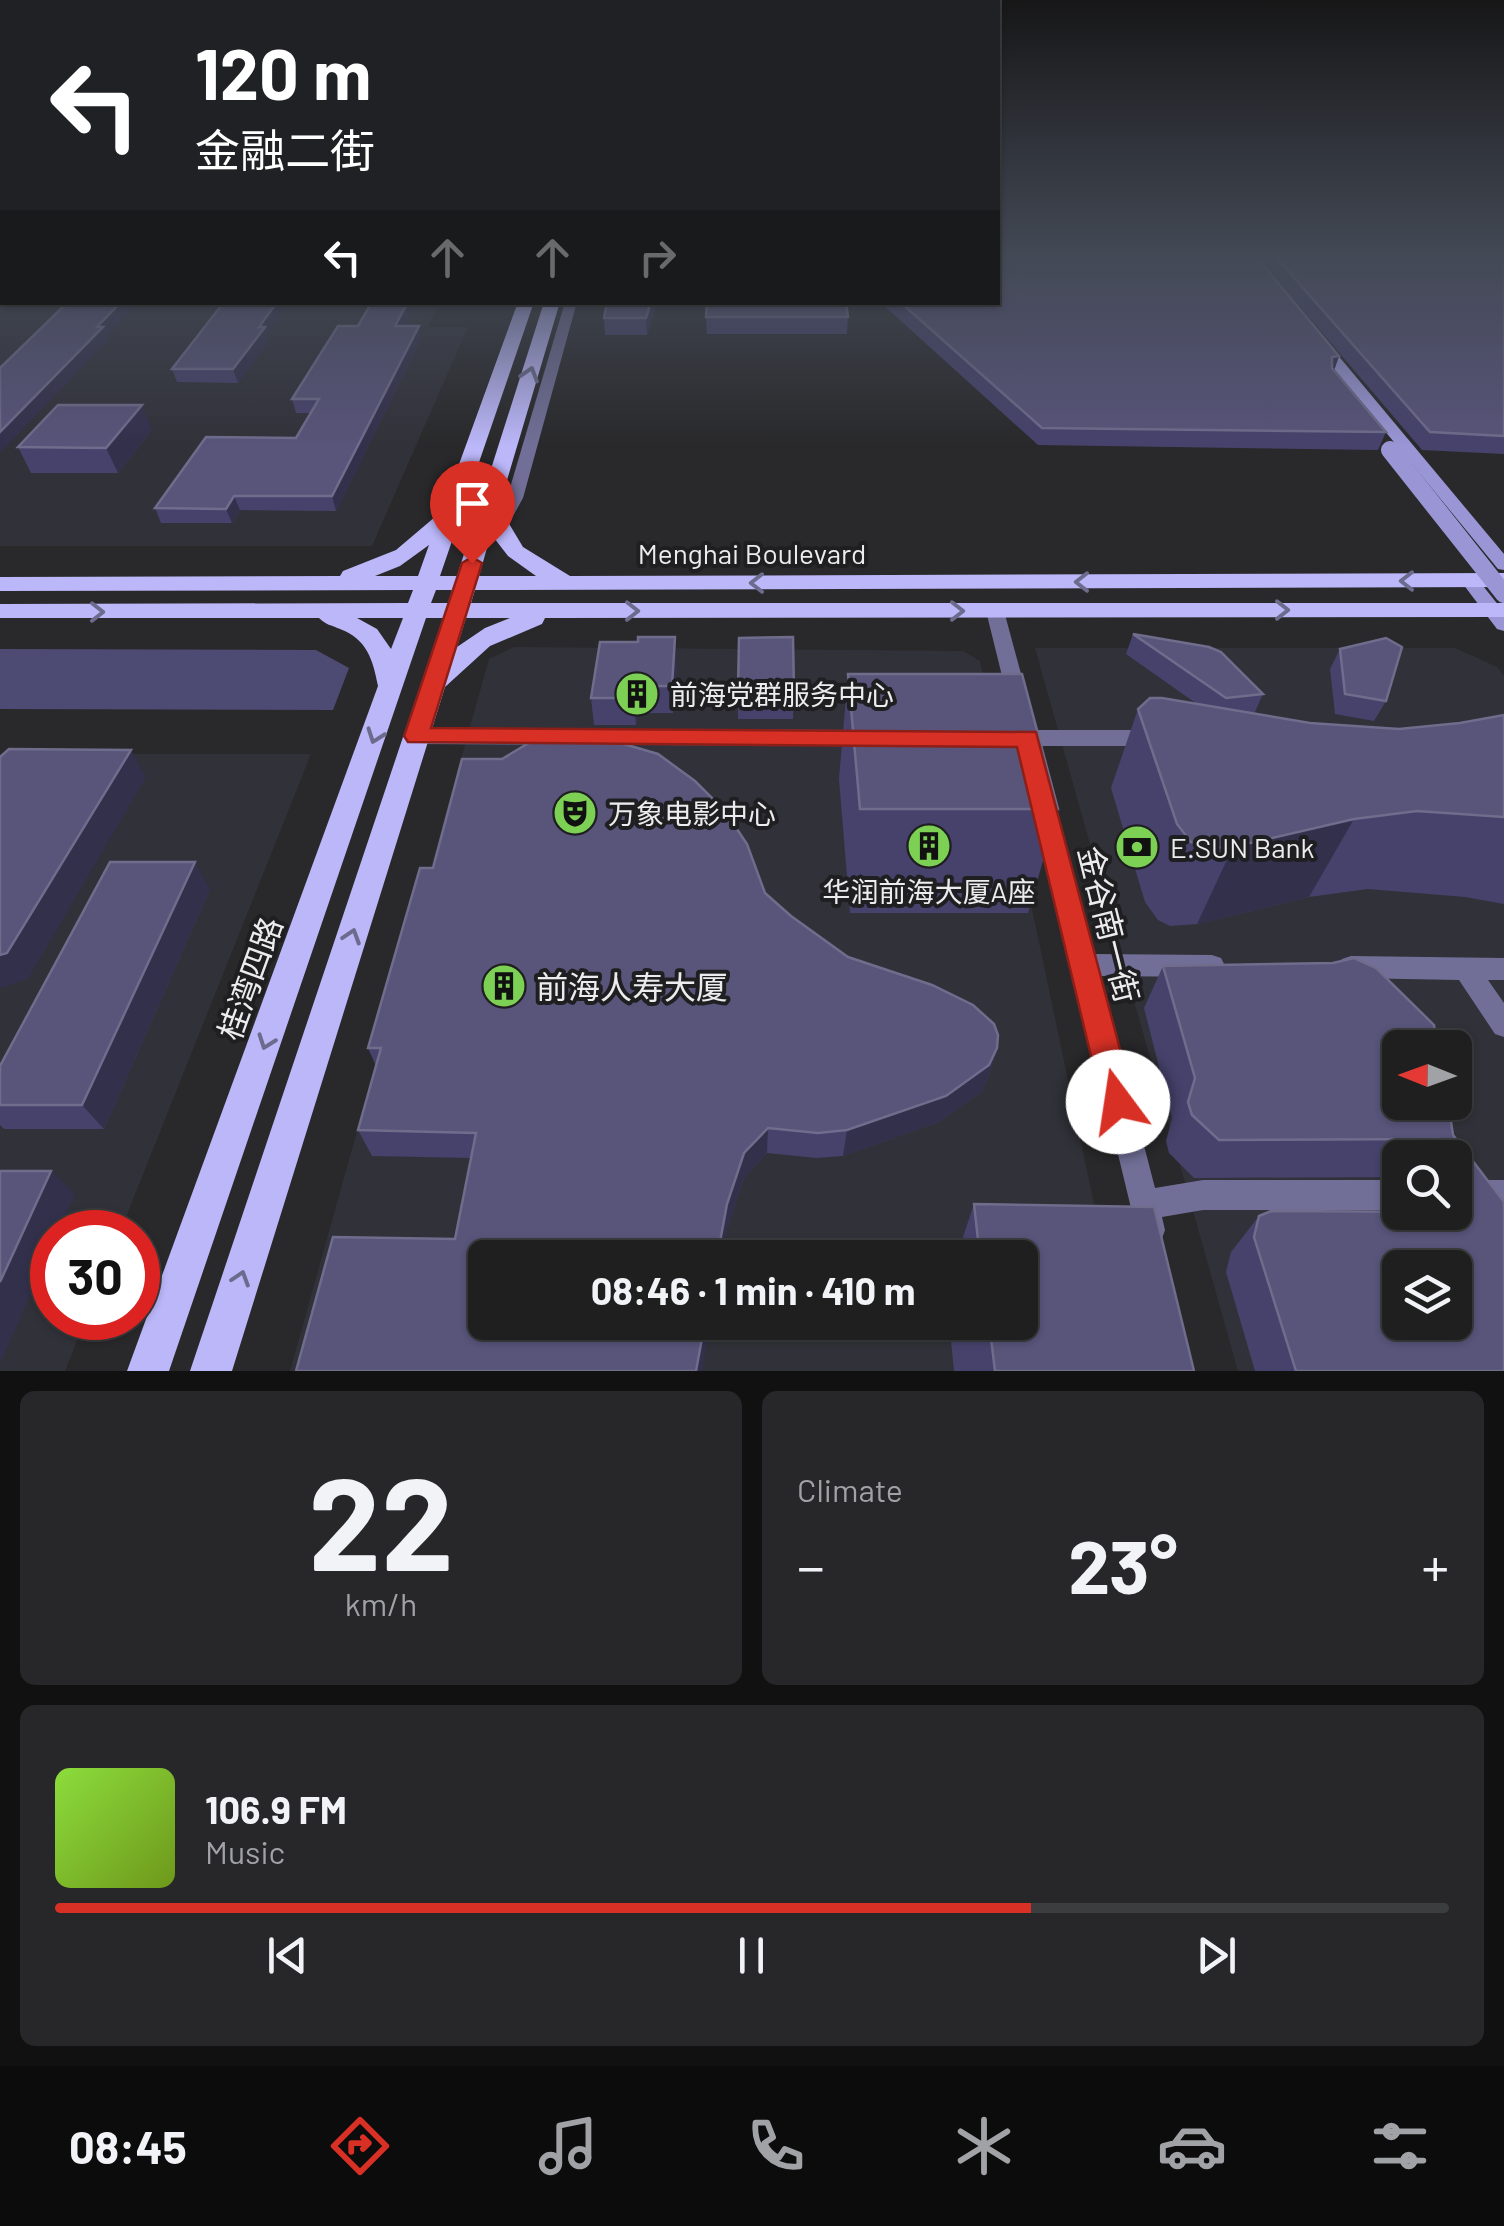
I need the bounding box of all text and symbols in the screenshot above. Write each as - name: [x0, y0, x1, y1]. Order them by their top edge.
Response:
- text: 120 m: [195, 30, 371, 114]
- icon: left: [30, 40, 160, 170]
- text: 金融二街: [195, 122, 375, 176]
- icon: left: [315, 230, 370, 285]
- icon: ahead: [420, 230, 475, 285]
- icon: ahead: [525, 230, 580, 285]
- icon: right: [630, 230, 685, 285]
- one-way arrow: [518, 367, 539, 384]
- pin: [430, 461, 515, 564]
- icon: arrive: [445, 476, 500, 531]
- street label: Menghai Boulevard: [638, 536, 866, 570]
- one-way arrow: [1398, 570, 1414, 591]
- one-way arrow: [1073, 571, 1089, 592]
- one-way arrow: [748, 572, 764, 594]
- one-way arrow: [1276, 599, 1291, 621]
- one-way arrow: [626, 600, 641, 622]
- one-way arrow: [950, 600, 966, 622]
- one-way arrow: [90, 601, 106, 623]
- building icon: 前海党群服务中心: [614, 671, 660, 717]
- place label: 前海党群服务中心: [670, 677, 894, 711]
- one-way arrow: [366, 726, 387, 743]
- theatre icon: 万象电影中心: [552, 790, 598, 836]
- place label: 万象电影中心: [608, 796, 776, 830]
- building icon: 华润前海大厦A座: [906, 823, 952, 869]
- bank icon: E.SUN Bank: [1114, 824, 1160, 870]
- place label: E.SUN Bank: [1170, 830, 1315, 864]
- street label: 金谷南一街: [1072, 842, 1148, 1006]
- place label: 华润前海大厦A座: [823, 874, 1036, 908]
- street label: 桂湾四路: [209, 911, 289, 1045]
- one-way arrow: [340, 928, 361, 945]
- building icon: 前海人寿大厦: [481, 963, 527, 1009]
- place label: 前海人寿大厦: [536, 967, 728, 1005]
- north arrow: [1382, 1030, 1472, 1120]
- map controls: [1382, 1030, 1472, 1340]
- one-way arrow: [257, 1033, 278, 1050]
- position arrow: [1066, 1050, 1170, 1154]
- button: search: [1382, 1140, 1472, 1230]
- speed limit sign: 30: [30, 1210, 160, 1340]
- button: layers: [1382, 1250, 1472, 1340]
- text: 08:46 · 1 min · 410 m: [591, 1267, 915, 1313]
- one-way arrow: [230, 1271, 250, 1288]
- text: 22: [308, 1441, 454, 1597]
- text: Climate: [797, 1470, 903, 1508]
- text: 23°: [1068, 1519, 1178, 1609]
- text: −: [797, 1532, 825, 1598]
- text: +: [1421, 1532, 1449, 1598]
- text: km/h: [345, 1584, 417, 1622]
- text: 106.9 FM: [205, 1786, 347, 1832]
- text: Music: [205, 1832, 285, 1870]
- icon: previous: [260, 1928, 315, 1983]
- icon: pause: [724, 1928, 779, 1983]
- icon: next: [1189, 1928, 1244, 1983]
- icon: directions: [325, 2111, 395, 2181]
- icon: music: [533, 2111, 603, 2181]
- icon: phone: [741, 2111, 811, 2181]
- icon: climate: [949, 2111, 1019, 2181]
- icon: car: [1157, 2111, 1227, 2181]
- icon: filters: [1365, 2111, 1435, 2181]
- text: 08:45: [69, 2119, 187, 2173]

